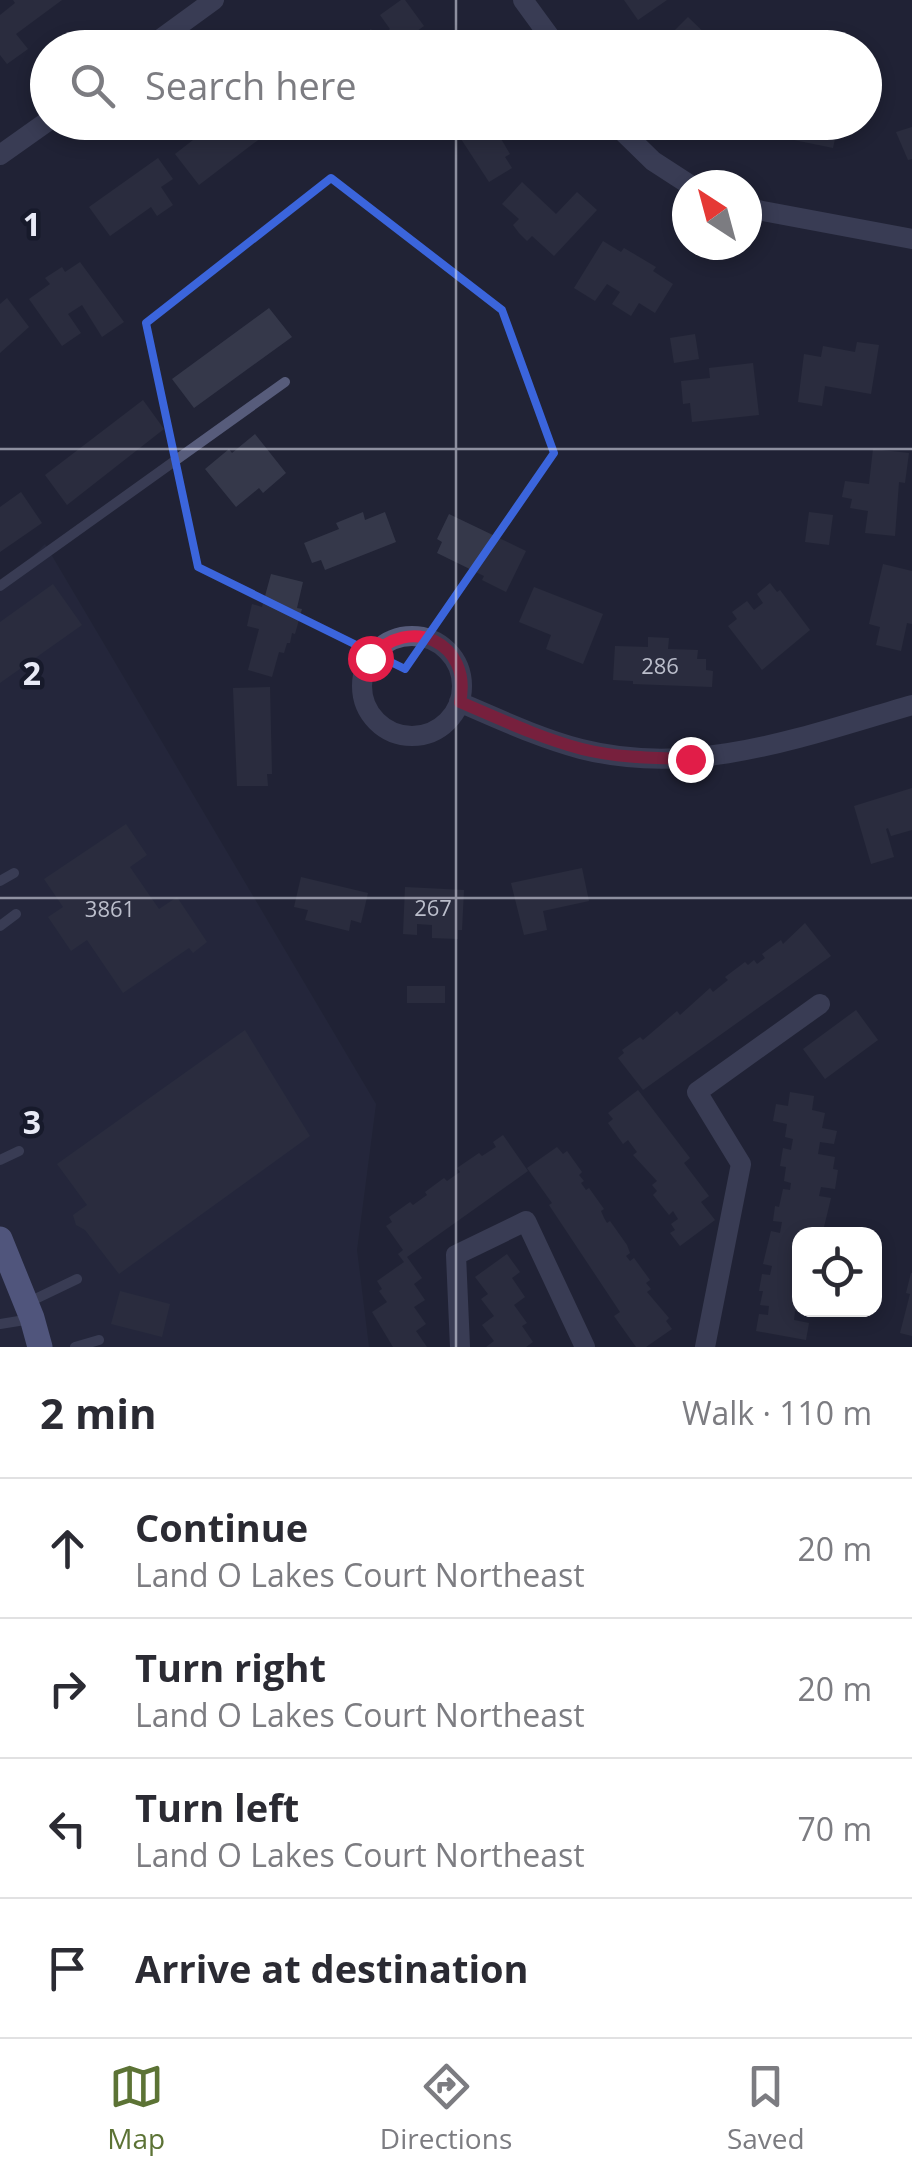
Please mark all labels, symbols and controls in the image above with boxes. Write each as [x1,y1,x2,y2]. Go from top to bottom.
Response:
search box [30,30,882,140]
icon: search [65,58,120,113]
text: Search here [145,59,357,111]
north arrow [672,170,762,260]
text: 1 [23,202,41,245]
route start [348,636,394,682]
house number: 286 [641,650,679,680]
text: 2 [23,651,41,694]
route end [668,737,714,783]
house number: 267 [414,892,452,922]
house number: 3861 [85,893,135,923]
text: 3 [23,1100,41,1143]
map controls [792,1227,882,1317]
button: locate [792,1227,882,1317]
text: 2 min [40,1384,157,1441]
text: Walk · 110 m [682,1391,872,1434]
text: Continue [135,1501,308,1553]
icon: ahead [40,1521,95,1576]
text: 20 m [797,1527,872,1570]
text: Land O Lakes Court Northeast [135,1553,585,1596]
text: Turn right [135,1641,326,1693]
icon: right [40,1661,95,1716]
text: 20 m [797,1667,872,1710]
text: Land O Lakes Court Northeast [135,1693,585,1736]
text: Turn left [135,1781,299,1833]
icon: left [40,1801,95,1856]
text: 70 m [797,1807,872,1850]
text: Land O Lakes Court Northeast [135,1833,585,1876]
icon: arrive [40,1941,95,1996]
text: Arrive at destination [135,1942,529,1994]
tab: Map [107,2059,165,2157]
tab: Directions [380,2059,512,2157]
tab: Saved [727,2059,805,2157]

